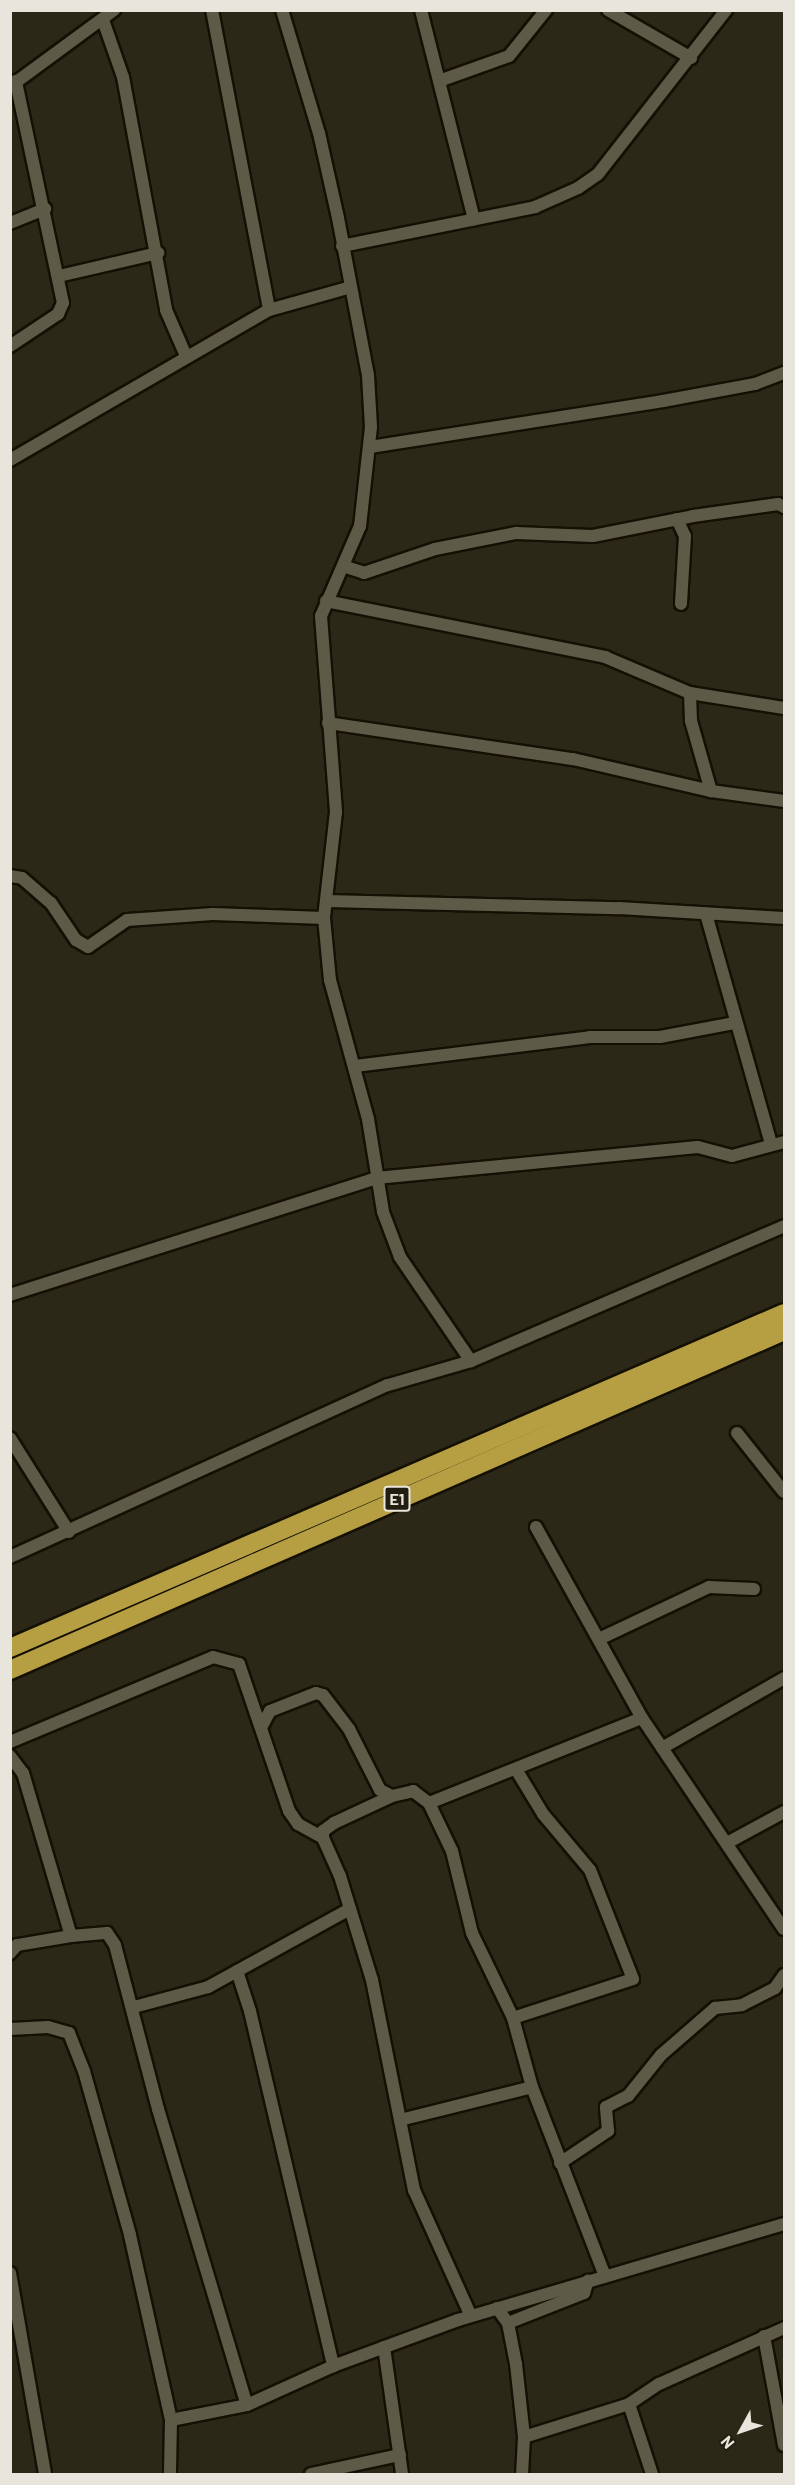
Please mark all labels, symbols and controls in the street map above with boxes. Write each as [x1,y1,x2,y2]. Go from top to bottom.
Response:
road number: E1 [382,1486,412,1512]
north arrow [711,2401,771,2461]
text: N [716,2433,738,2453]

